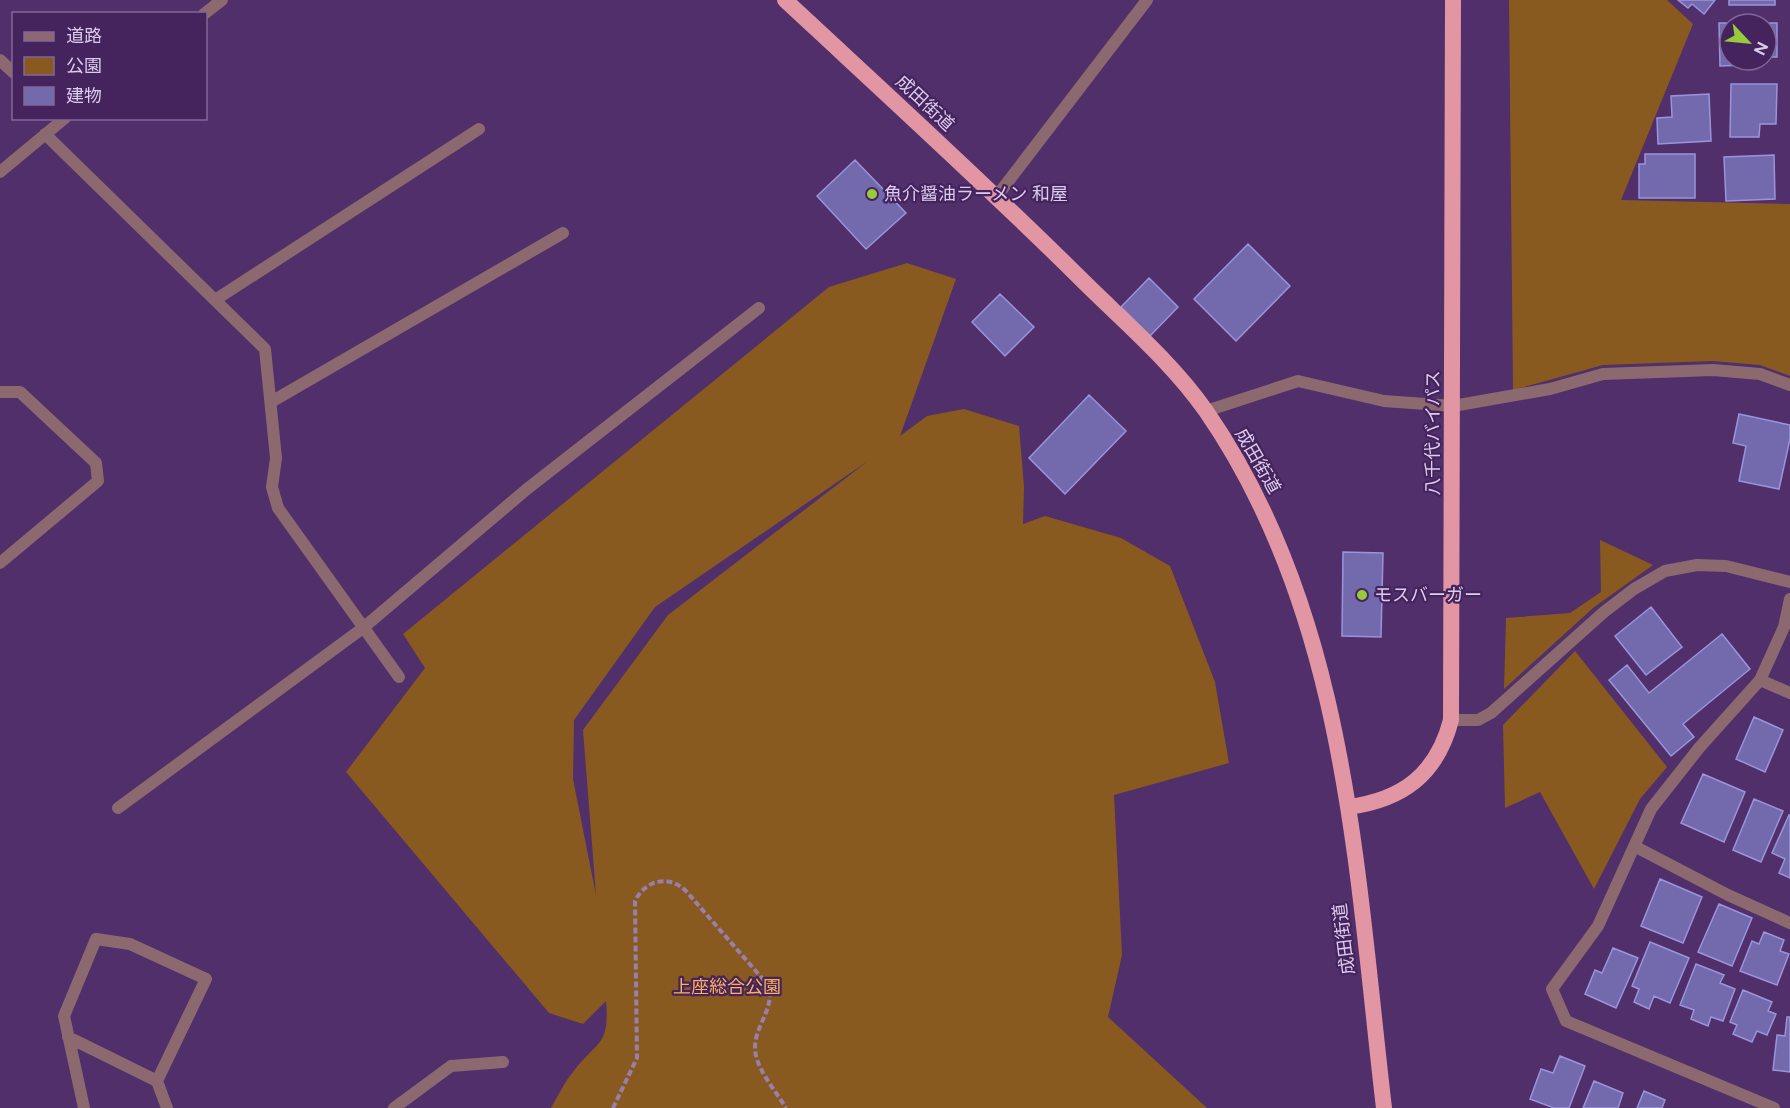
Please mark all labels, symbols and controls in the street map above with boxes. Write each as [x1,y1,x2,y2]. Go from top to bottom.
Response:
legend [12,12,207,120]
north arrow [1718,12,1778,72]
text: 道路 [66,25,102,47]
text: N [1750,39,1772,58]
text: 公園 [66,55,102,77]
street label: 成田街道 [891,70,959,136]
text: 建物 [66,85,102,107]
place label: 魚介醤油ラーメン 和屋 [884,183,1068,205]
marker: 魚介醤油ラーメン 和屋 [865,187,879,201]
street label: 八千代バイパス [1422,370,1444,496]
street label: 成田街道 [1230,424,1286,498]
place label: モスバーガー [1374,584,1482,606]
marker: モスバーガー [1355,588,1369,602]
street label: 成田街道 [1329,902,1359,976]
park label: 上座総合公園 [673,976,781,998]

